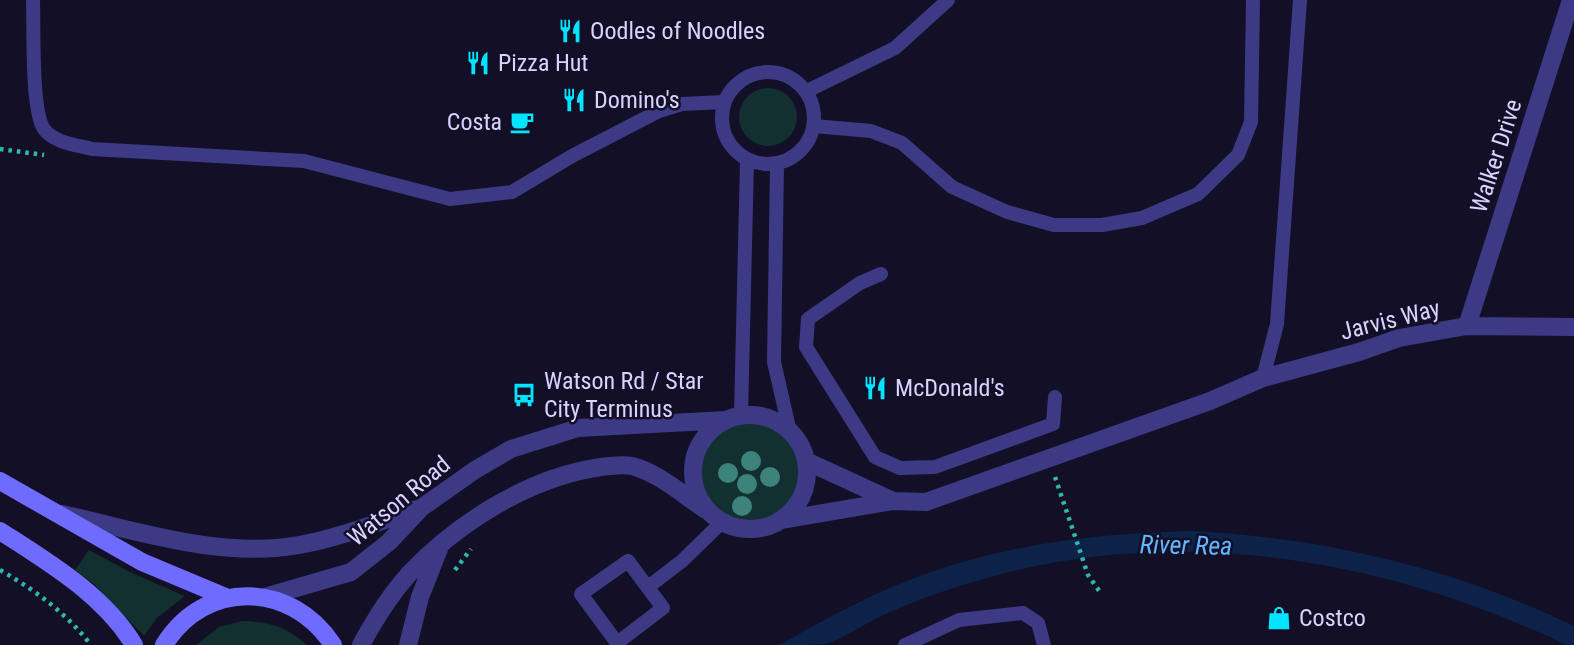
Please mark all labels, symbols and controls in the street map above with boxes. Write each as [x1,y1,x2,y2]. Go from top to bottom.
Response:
restaurant icon: Oodles of Noodles [556,17,584,45]
place label: Oodles of Noodles [590,17,765,45]
restaurant icon: Pizza Hut [464,49,492,77]
place label: Pizza Hut [498,49,588,77]
restaurant icon: Domino's [560,86,588,114]
place label: Domino's [594,86,680,114]
street label: Walker Drive [1465,96,1527,216]
place label: Costa [447,108,502,136]
cafe icon: Costa [508,108,536,136]
street label: Jarvis Way [1337,294,1443,346]
place label: Watson Rd / Star City Terminus [544,367,704,423]
restaurant icon: McDonald's [861,374,889,402]
place label: McDonald's [895,374,1005,402]
bus stop icon: Watson Rd / Star City Terminus [510,381,538,409]
street label: Watson Road [342,450,456,552]
water label: River Rea [1139,529,1233,561]
shop icon: Costco [1265,604,1293,632]
place label: Costco [1299,604,1366,632]

